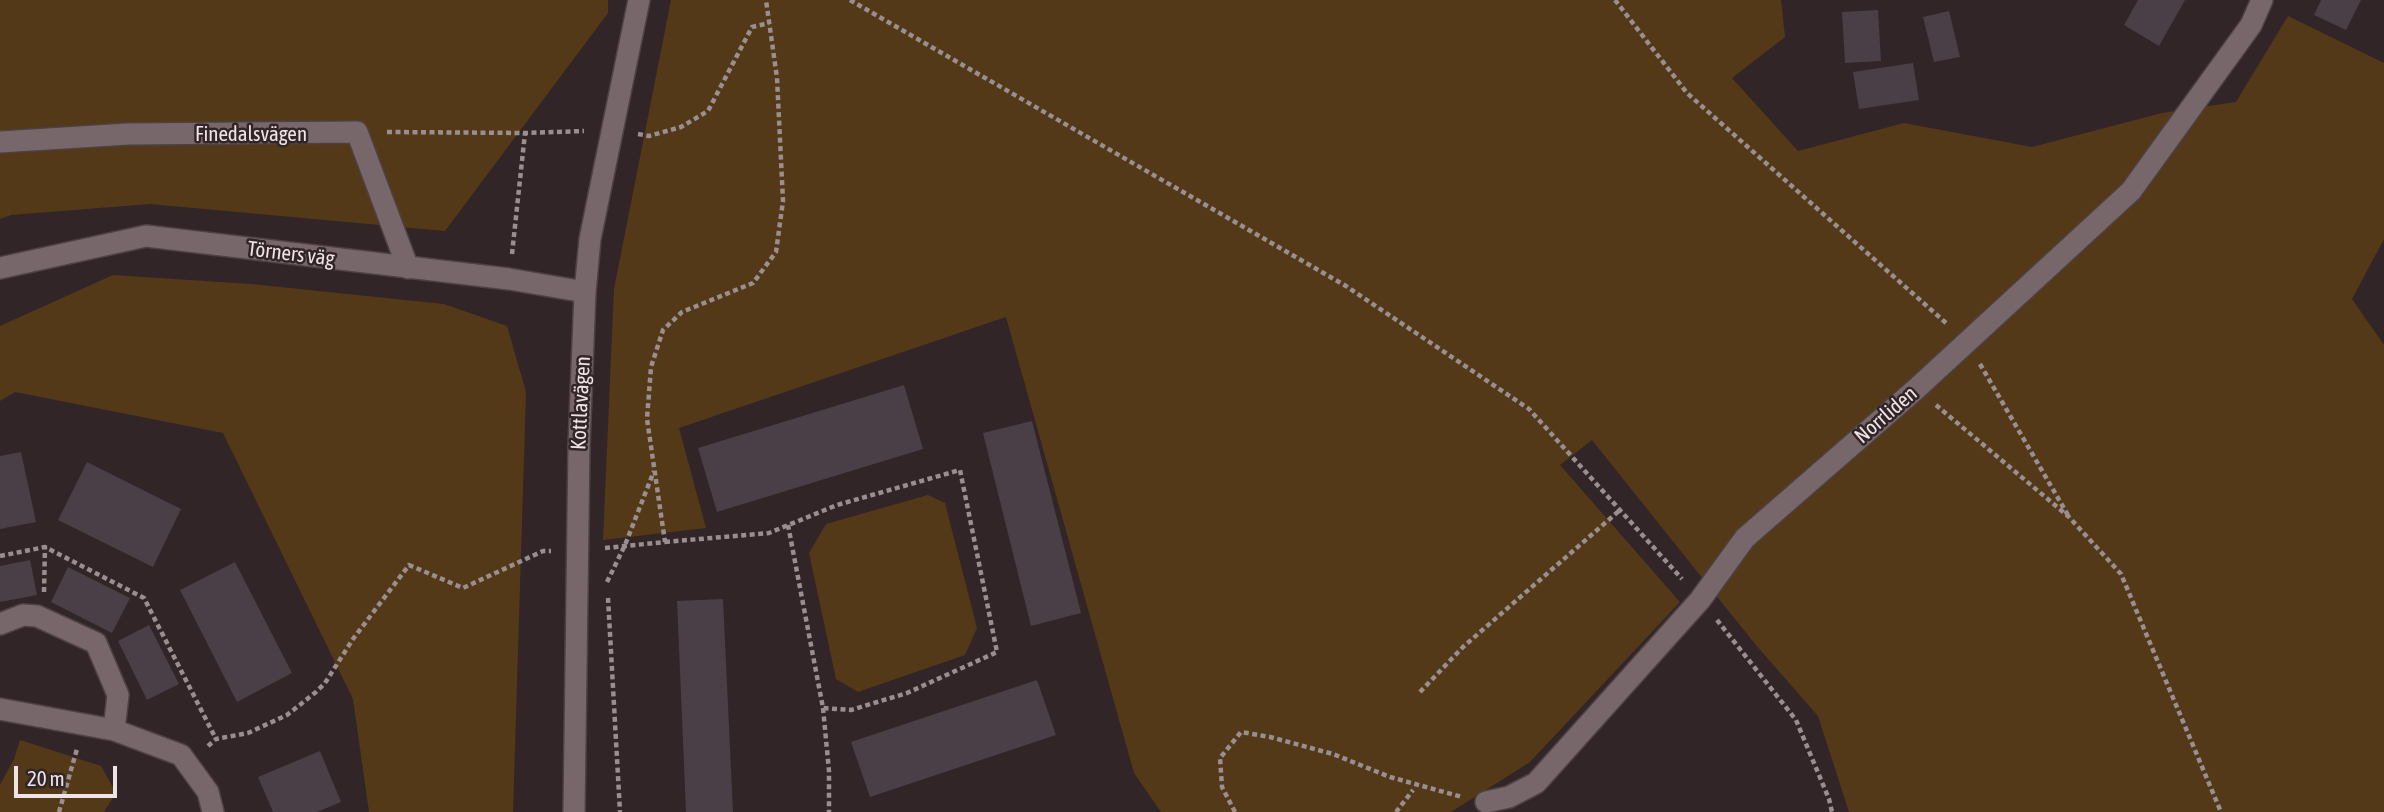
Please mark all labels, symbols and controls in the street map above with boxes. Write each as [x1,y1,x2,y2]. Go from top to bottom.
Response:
street label: Finedalsvägen [195,121,307,147]
street label: Törners väg [246,236,336,272]
street label: Kottlavägen [566,356,596,450]
street label: Norrliden [1850,381,1922,449]
scale bar [18,752,121,796]
text: 20 m [27,766,65,790]

